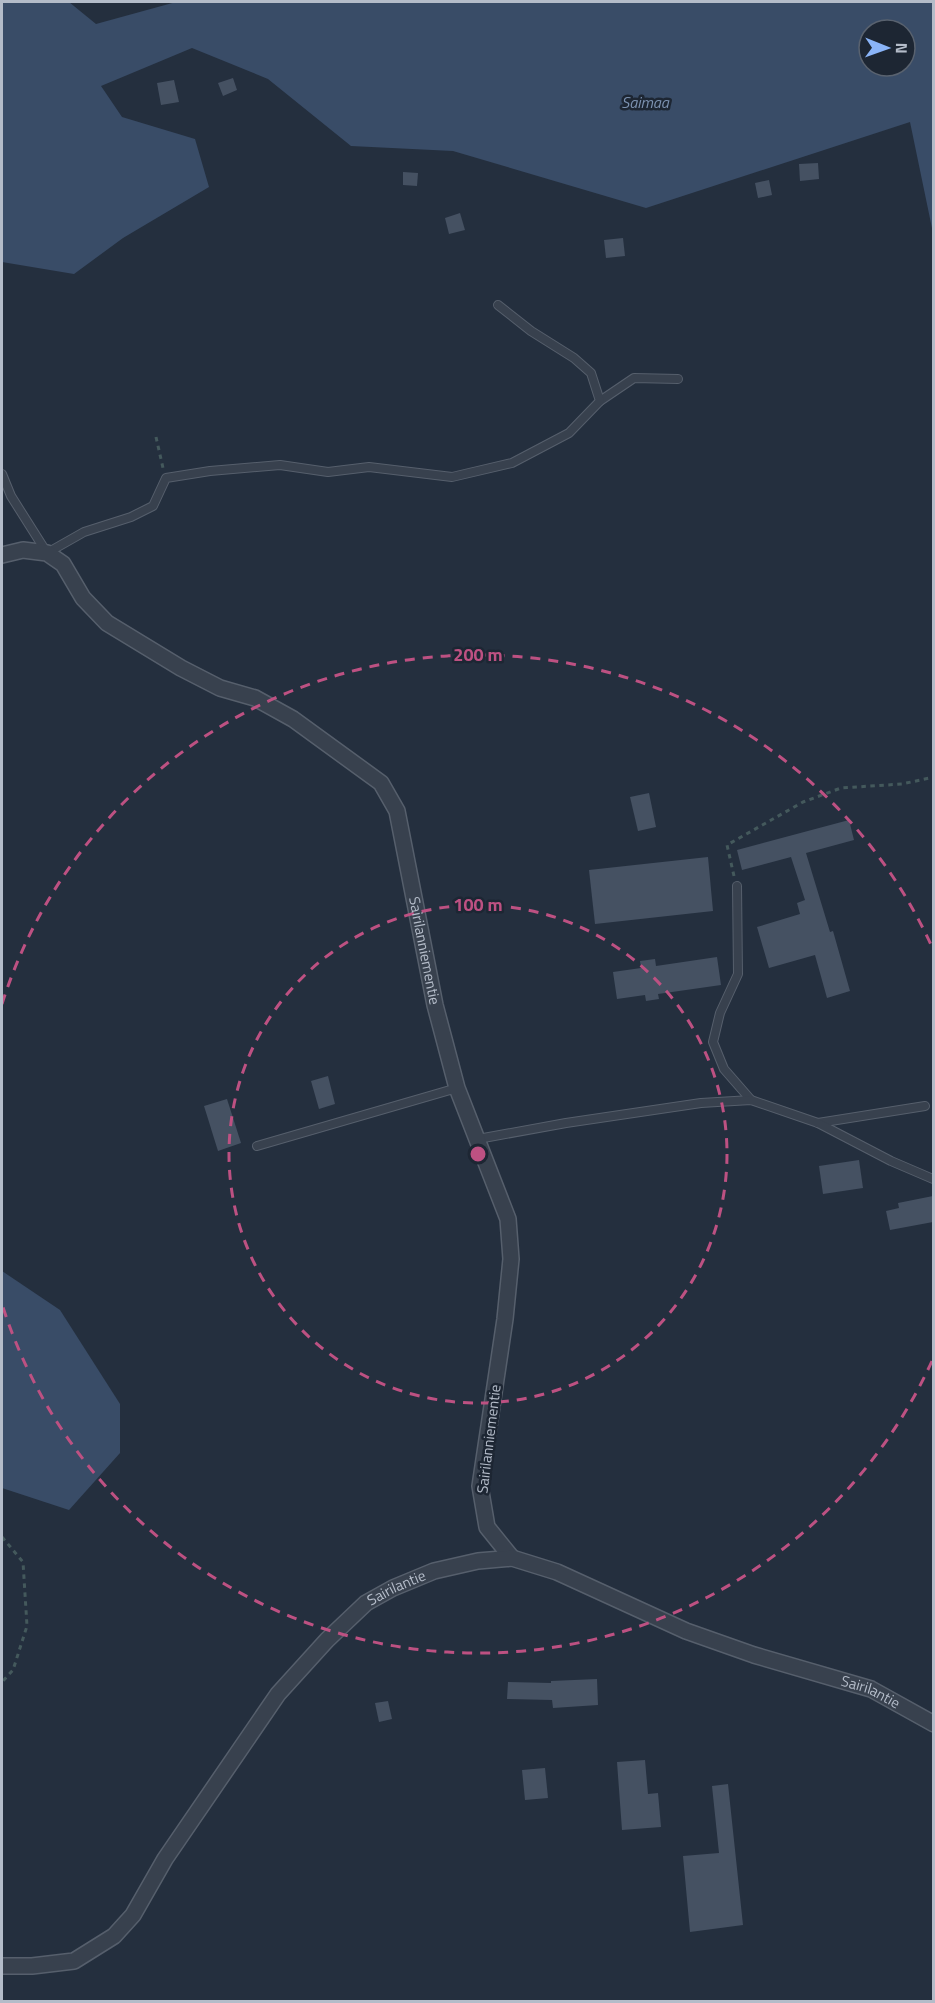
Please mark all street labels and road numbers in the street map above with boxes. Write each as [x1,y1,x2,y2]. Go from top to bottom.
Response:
street label: Sairilanniementie [403,895,447,1007]
street label: Sairilanniementie [470,1383,507,1495]
street label: Sairilantie [363,1564,429,1611]
street label: Sairilantie [838,1669,905,1714]

